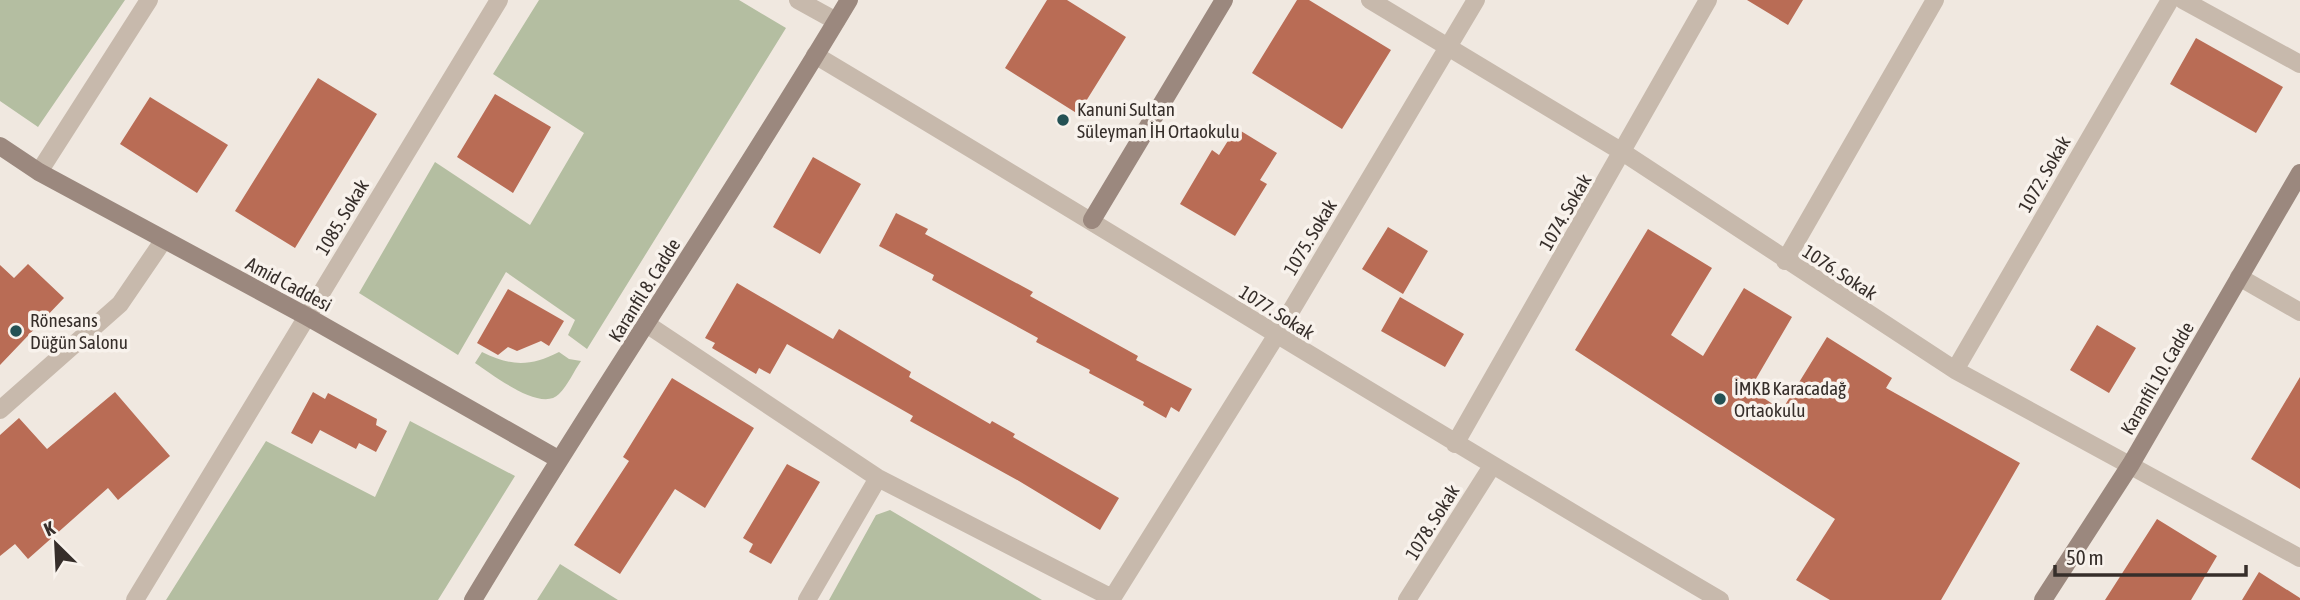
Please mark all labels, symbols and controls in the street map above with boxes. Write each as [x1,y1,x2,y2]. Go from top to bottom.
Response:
place label: Kanuni Sultan Süleyman İH Ortaokulu [1077,98,1240,142]
marker: Kanuni Sultan Süleyman İH Ortaokulu [1055,112,1071,128]
street label: 1072. Sokak [2013,131,2075,216]
street label: 1074. Sokak [1534,169,1596,254]
street label: 1085. Sokak [311,175,373,259]
street label: 1075. Sokak [1279,195,1341,279]
street label: Karanfil 8. Cadde [604,234,684,346]
street label: 1076. Sokak [1799,240,1882,304]
street label: Amid Caddesi [242,252,336,316]
street label: 1077. Sokak [1235,280,1319,344]
place label: Rönesans Düğün Salonu [30,309,128,353]
street label: Karanfil 10. Cadde [2116,318,2198,438]
marker: Rönesans Düğün Salonu [8,323,24,339]
place label: İMKB Karacadağ Ortaokulu [1734,377,1847,421]
marker: İMKB Karacadağ Ortaokulu [1712,391,1728,407]
street label: 1078. Sokak [1400,480,1464,564]
north arrow [21,509,91,579]
text: K [40,516,58,540]
scale bar [2055,534,2246,578]
text: 50 m [2066,545,2104,569]

